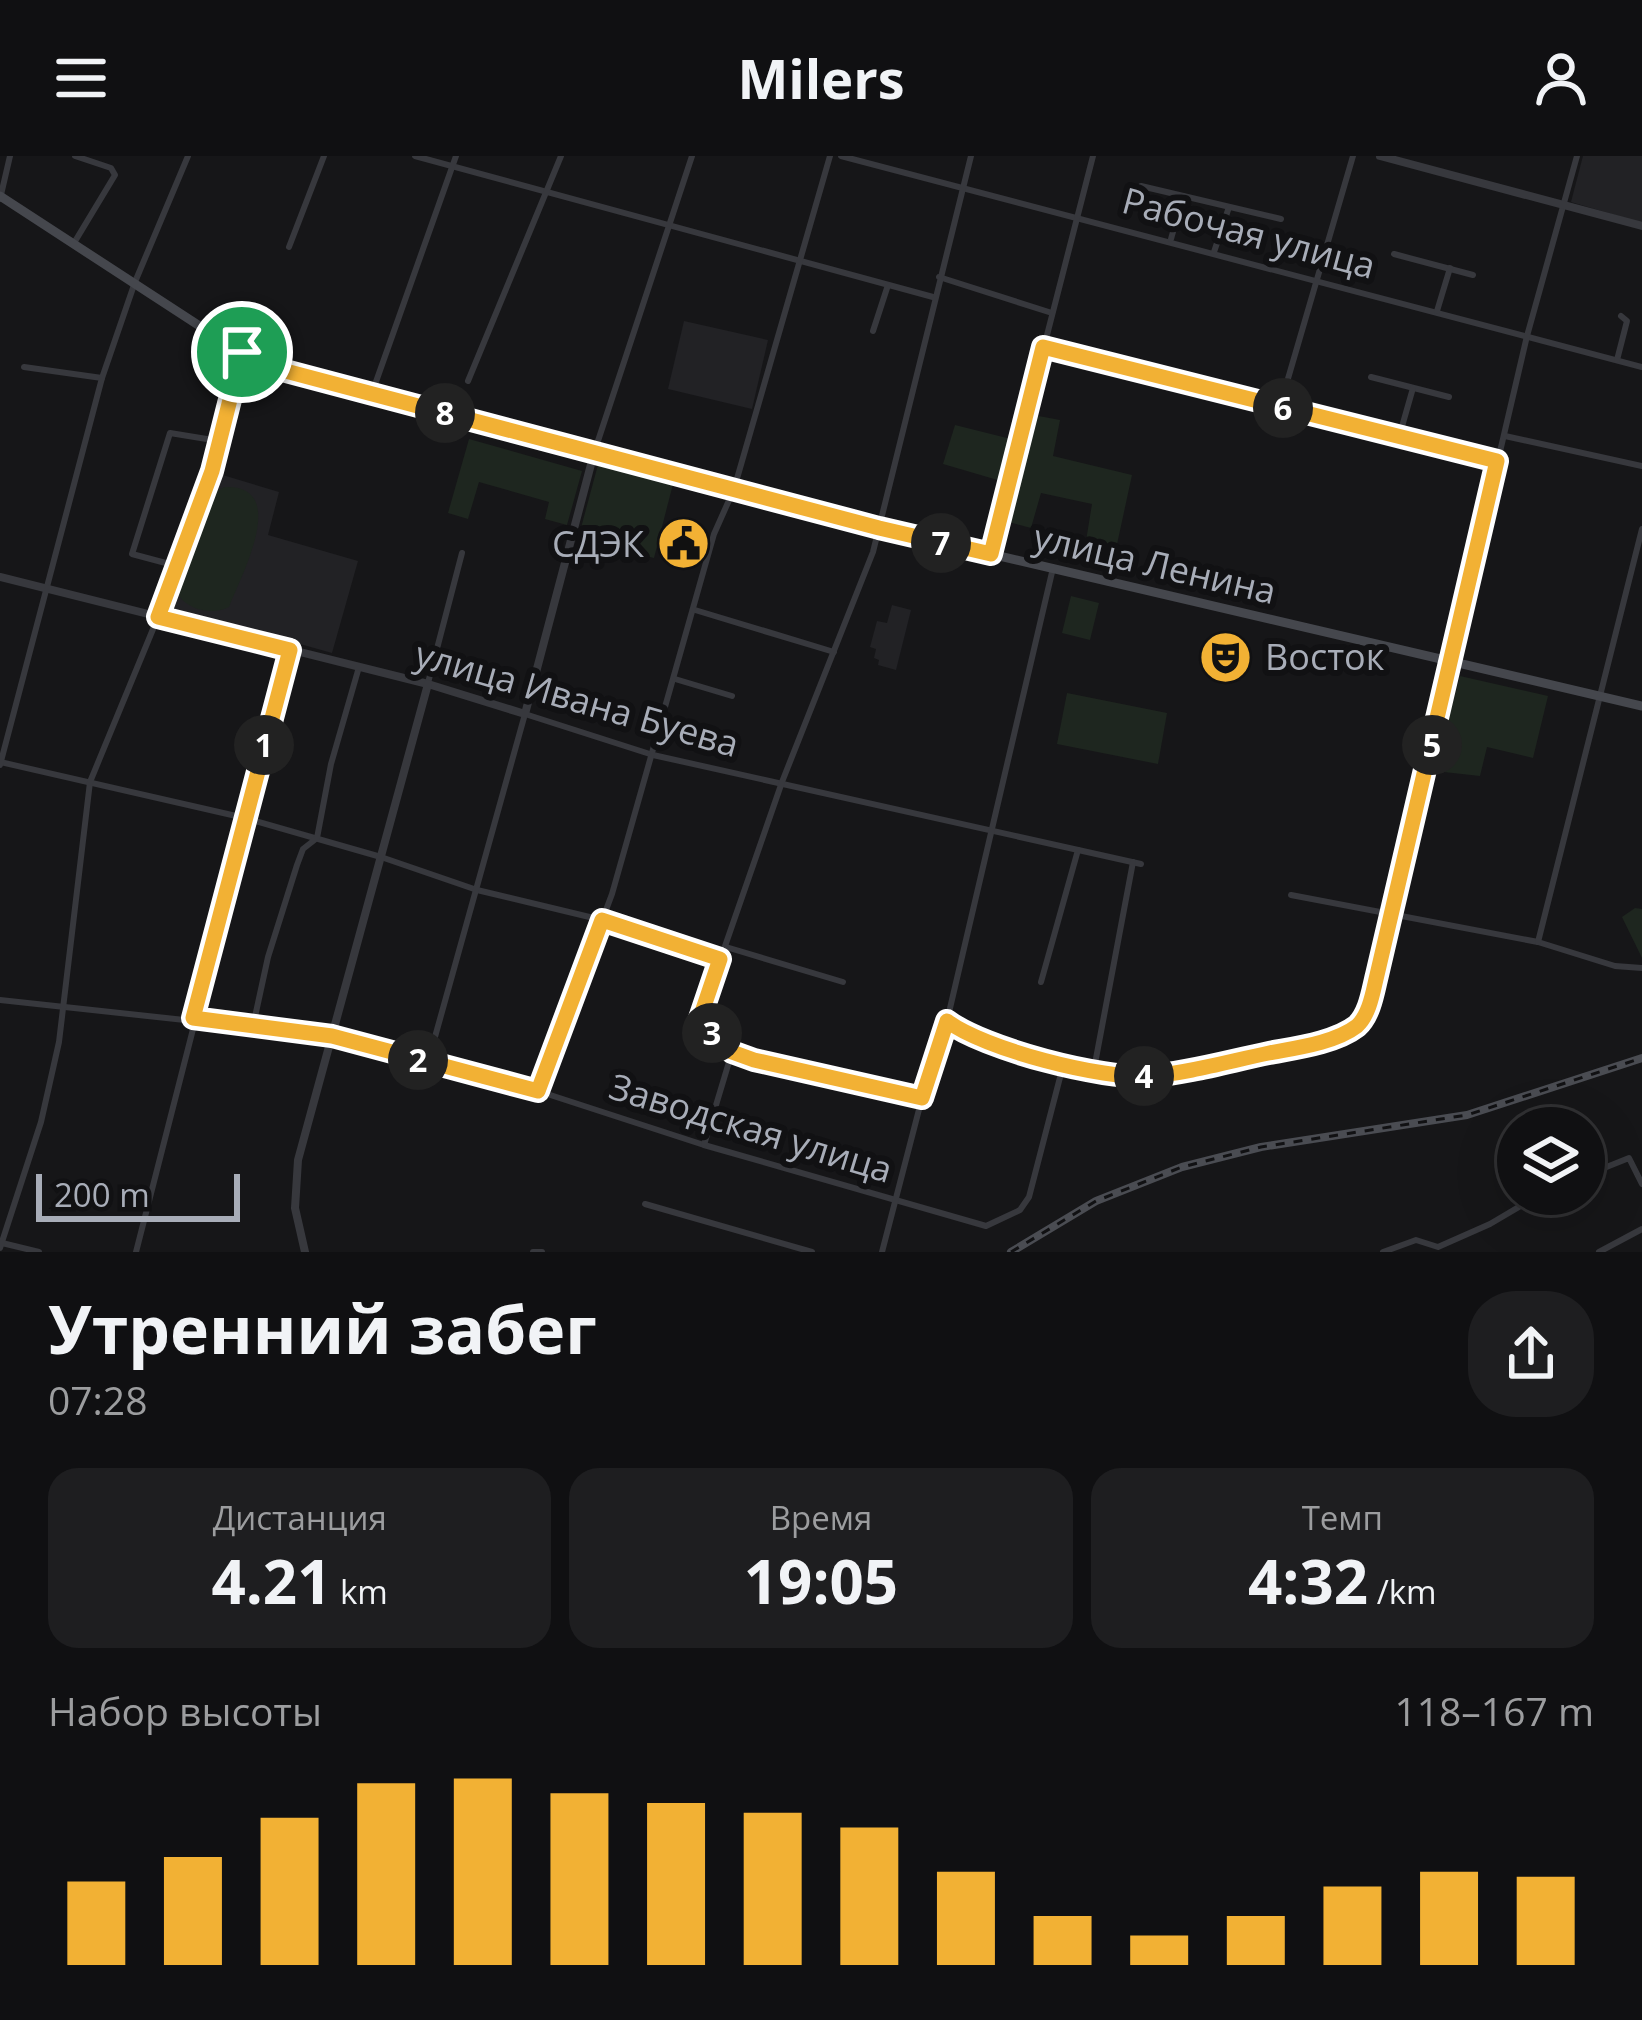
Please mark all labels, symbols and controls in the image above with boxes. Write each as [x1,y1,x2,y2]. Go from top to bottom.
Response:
text: Milers [737,41,905,115]
icon: menu [48,45,114,111]
icon: person [1528,45,1594,111]
street label: Рабочая улица [1117,175,1381,290]
pin [191,301,293,403]
icon: arrive [209,319,275,385]
pin: 6 [1253,378,1313,438]
pin: 8 [415,383,475,443]
text: 6 [1274,385,1292,430]
text: 8 [436,390,454,435]
street label: улица Ленина [1029,512,1281,615]
pin: 7 [911,513,971,573]
public building icon: СДЭК [655,516,711,572]
place label: СДЭК [552,519,644,568]
text: 7 [932,520,950,565]
street label: улица Ивана Буева [410,629,745,768]
theatre icon: Восток [1198,629,1254,685]
place label: Восток [1265,632,1385,681]
pin: 1 [234,715,294,775]
pin: 5 [1402,715,1462,775]
text: 1 [255,722,273,767]
text: 5 [1423,722,1441,767]
pin: 3 [682,1003,742,1063]
text: 3 [703,1010,721,1055]
pin: 2 [388,1030,448,1090]
text: 2 [409,1037,427,1082]
pin: 4 [1114,1046,1174,1106]
text: 4 [1135,1053,1153,1098]
street label: Заводская улица [604,1061,899,1194]
map controls [1497,1107,1605,1215]
button: layers [1497,1107,1605,1215]
scale bar [36,1168,240,1221]
text: 200 m [54,1172,150,1217]
text: Утренний забег [48,1283,597,1373]
button: share [1468,1291,1594,1417]
text: 07:28 [48,1373,147,1426]
text: Дистанция [213,1495,387,1540]
text: Время [770,1495,872,1540]
text: Темп [1302,1495,1383,1540]
text: 4.21 [211,1540,331,1622]
text: 19:05 [744,1540,898,1622]
text: 4:32 [1248,1540,1368,1622]
text: km [331,1569,388,1614]
text: /km [1368,1569,1437,1614]
text: Набор высоты [48,1684,322,1737]
text: 118–167 m [1394,1684,1594,1737]

